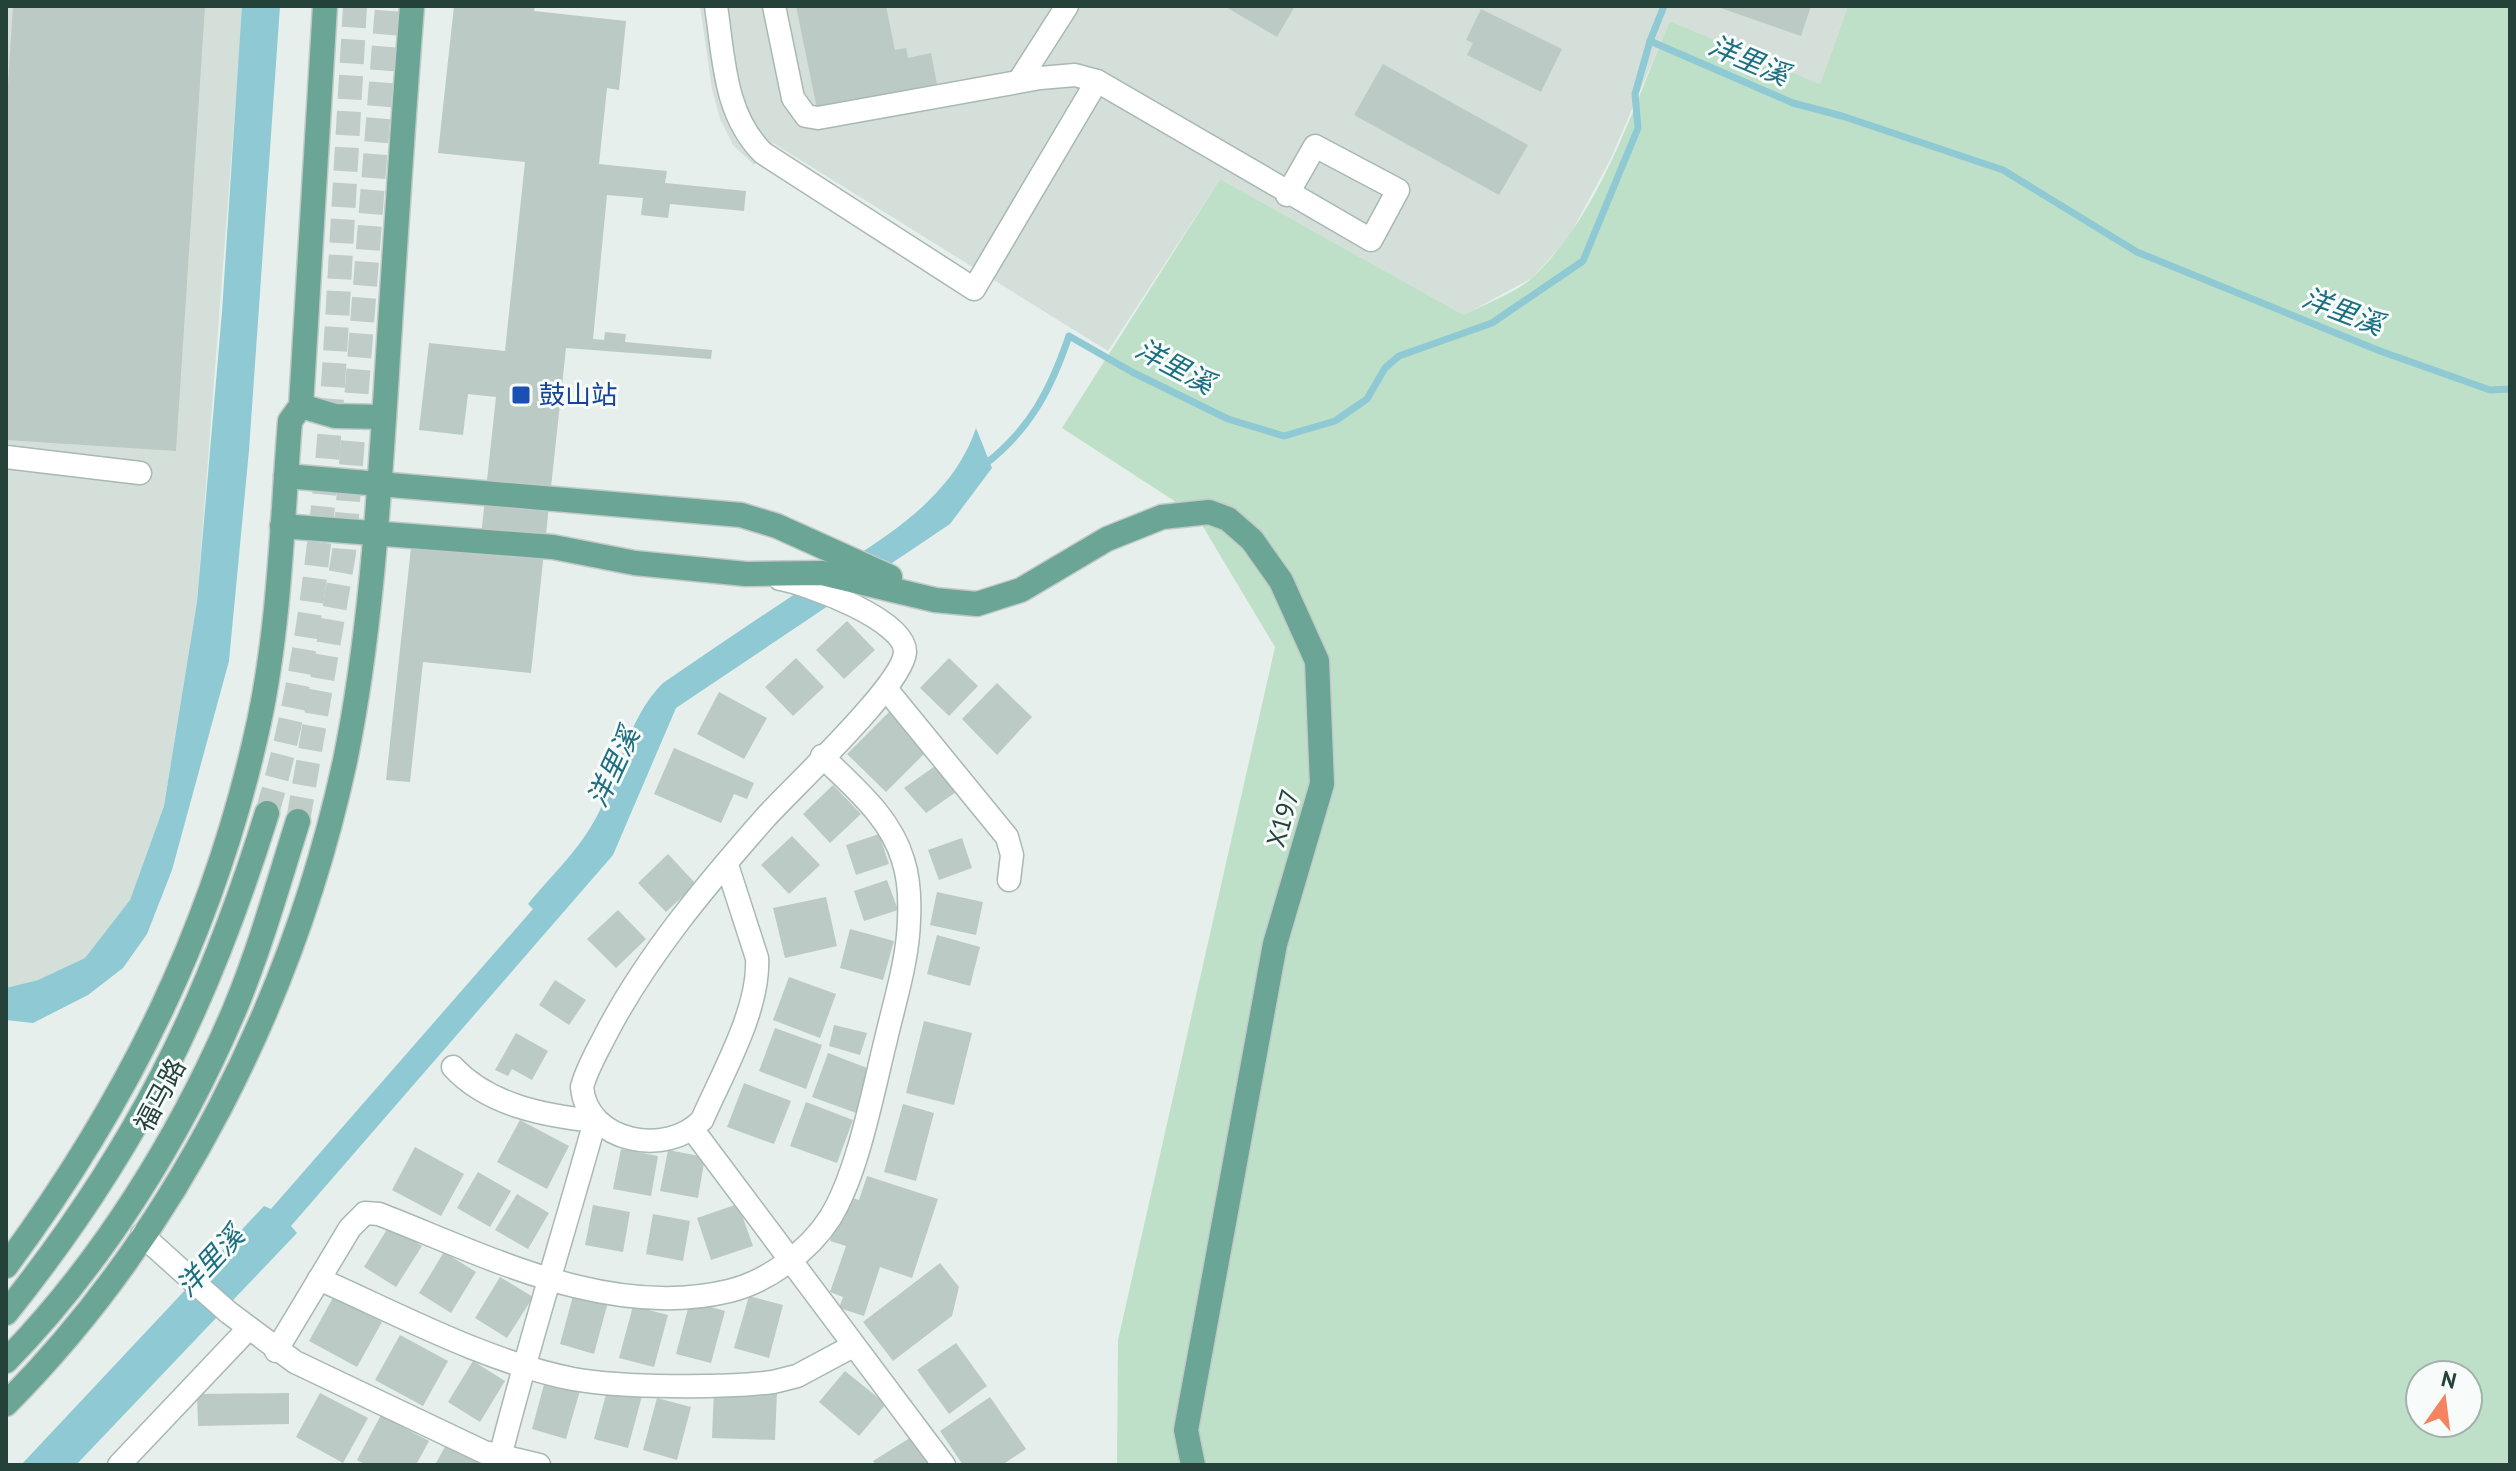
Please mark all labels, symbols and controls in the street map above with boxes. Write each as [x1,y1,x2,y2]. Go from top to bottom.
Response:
water label: 洋里溪 [1703,26,1798,94]
water label: 洋里溪 [2297,278,2392,344]
water label: 洋里溪 [1129,330,1224,403]
place label: 鼓山站 [539,378,617,411]
marker: 鼓山站 [510,384,532,406]
water label: 洋里溪 [578,718,648,813]
street label: X197 [1259,785,1306,851]
street label: 福马路 [127,1053,192,1137]
water label: 洋里溪 [167,1215,254,1304]
north arrow [2404,1359,2484,1439]
text: N [2438,1364,2459,1395]

